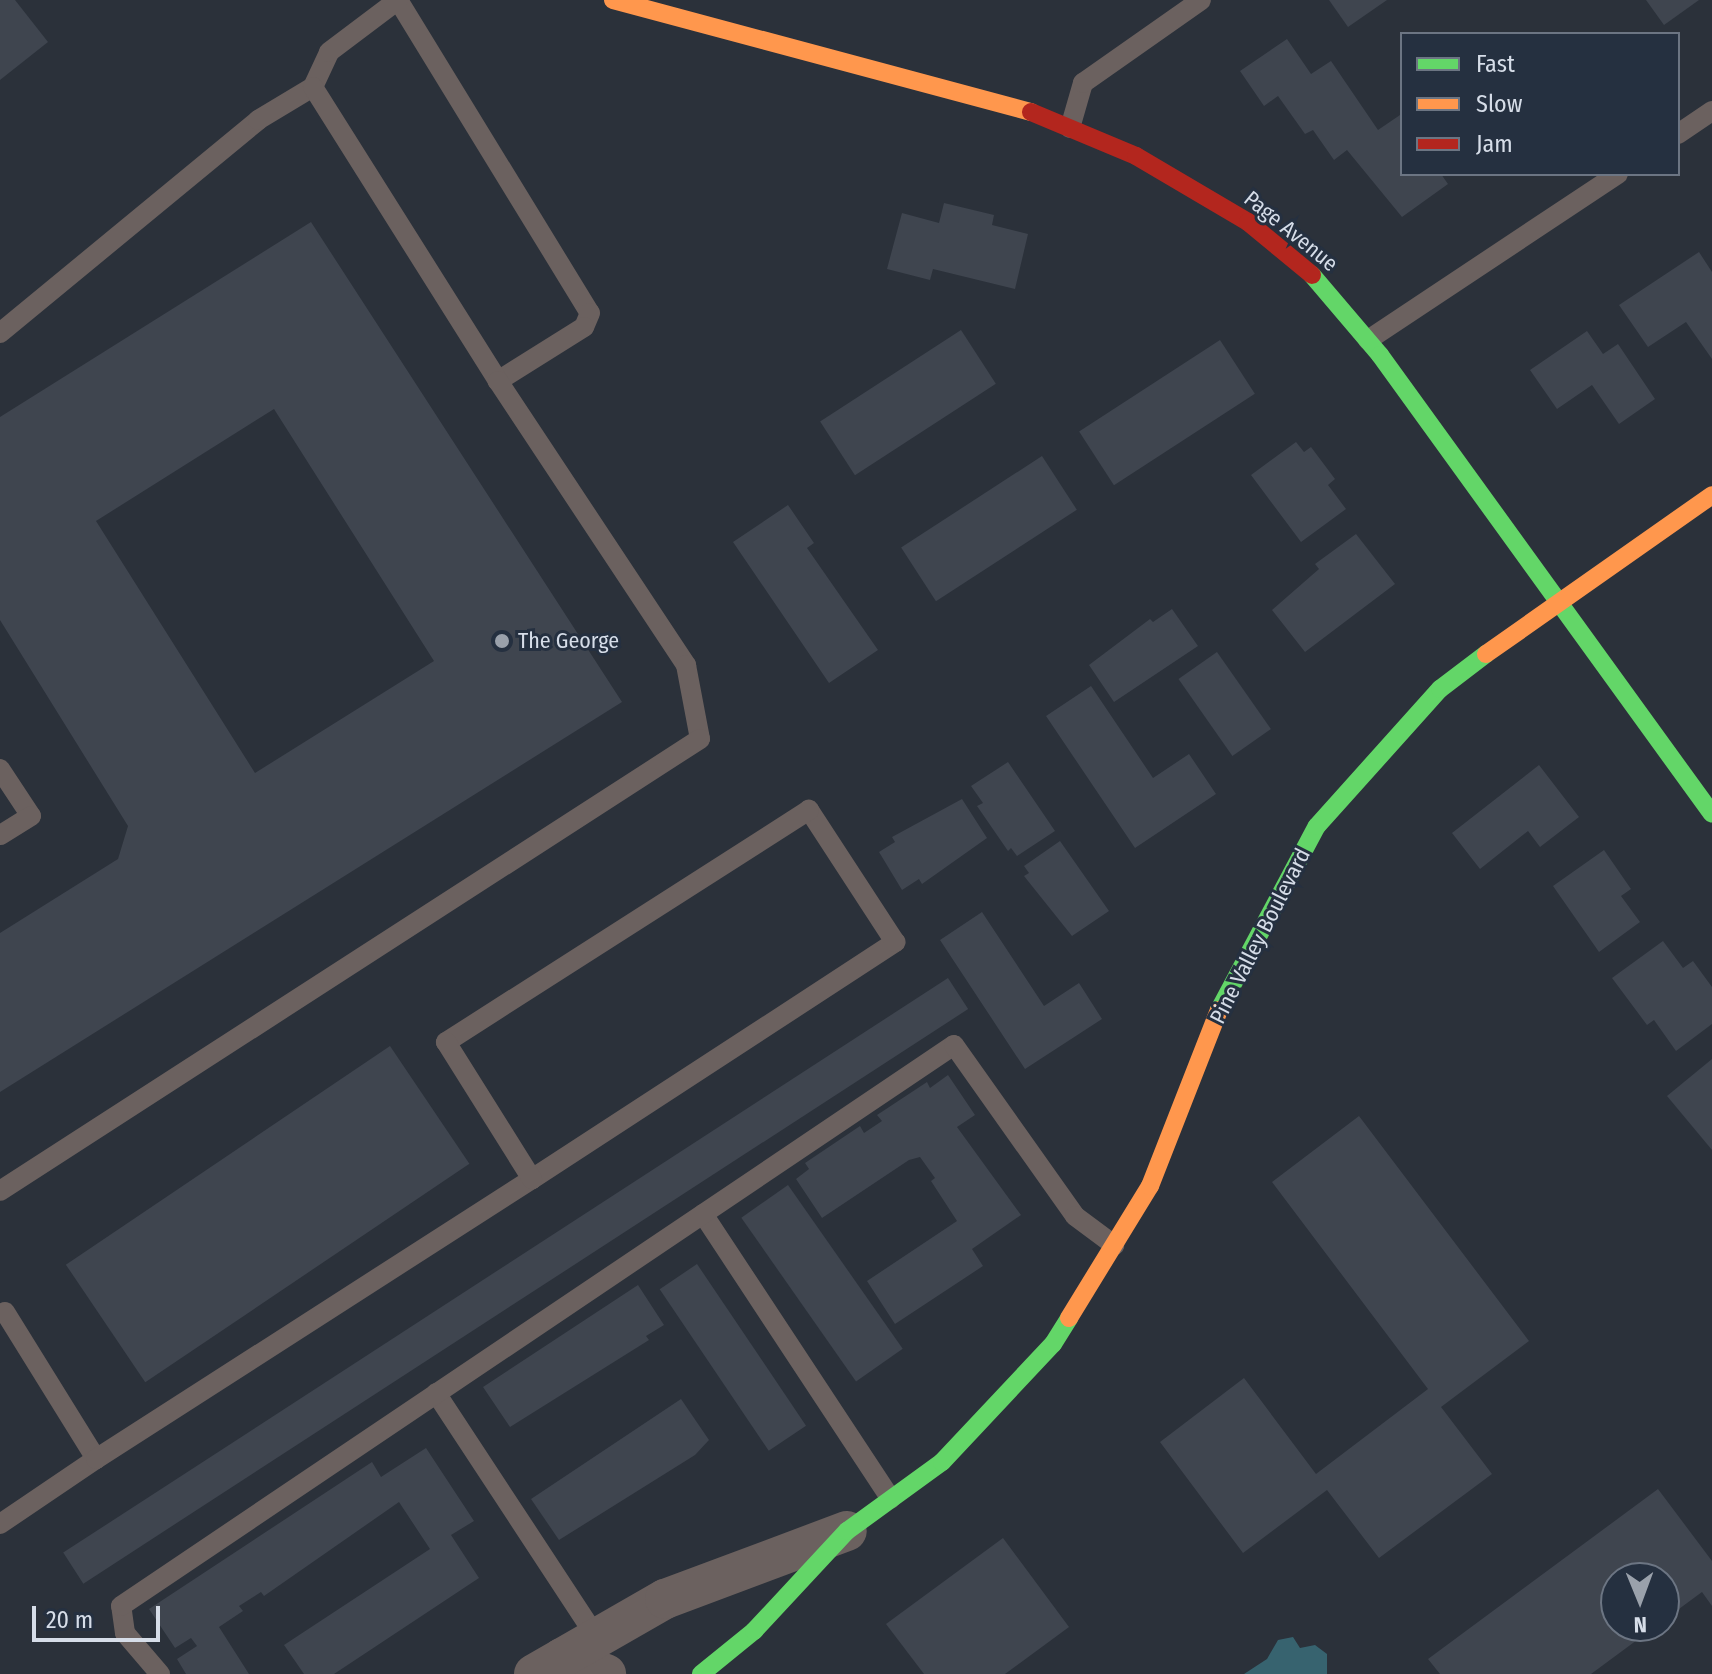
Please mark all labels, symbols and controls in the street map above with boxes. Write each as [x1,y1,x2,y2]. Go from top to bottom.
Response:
legend [1400,32,1680,176]
text: Fast [1476,50,1515,78]
text: Slow [1476,90,1522,118]
text: Jam [1476,130,1513,158]
street label: Page Avenue [1239,185,1343,277]
place label: The George [518,628,619,654]
marker: The George [493,632,511,650]
street label: Pine Valley Boulevard [1204,844,1316,1028]
north arrow [1600,1562,1680,1642]
scale bar [36,1590,164,1640]
text: 20 m [46,1606,93,1634]
text: N [1634,1611,1647,1638]

